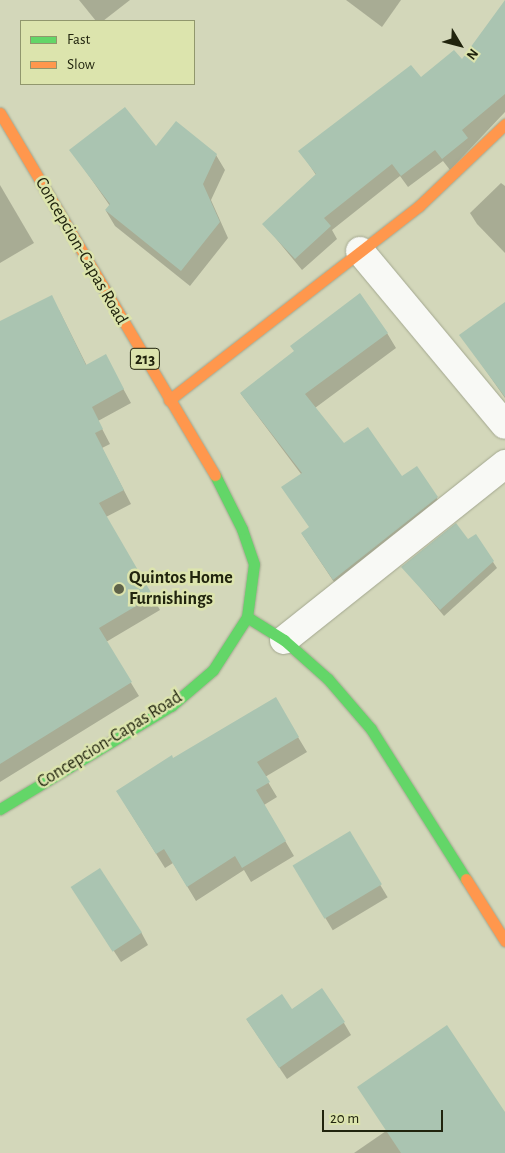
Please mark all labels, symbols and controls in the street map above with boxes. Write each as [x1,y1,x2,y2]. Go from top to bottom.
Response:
legend [20,20,195,85]
north arrow [435,20,485,70]
text: Fast [67,32,90,47]
text: N [463,46,481,62]
text: Slow [67,57,95,72]
street label: Concepcion-Capas Road [30,173,132,329]
road number: 213 [129,346,161,372]
place label: Quintos Home Furnishings [129,568,233,610]
marker: Quintos Home Furnishings [113,583,125,595]
street label: Concepcion-Capas Road [34,687,186,793]
scale bar [325,1100,446,1132]
text: 20 m [330,1111,359,1126]

